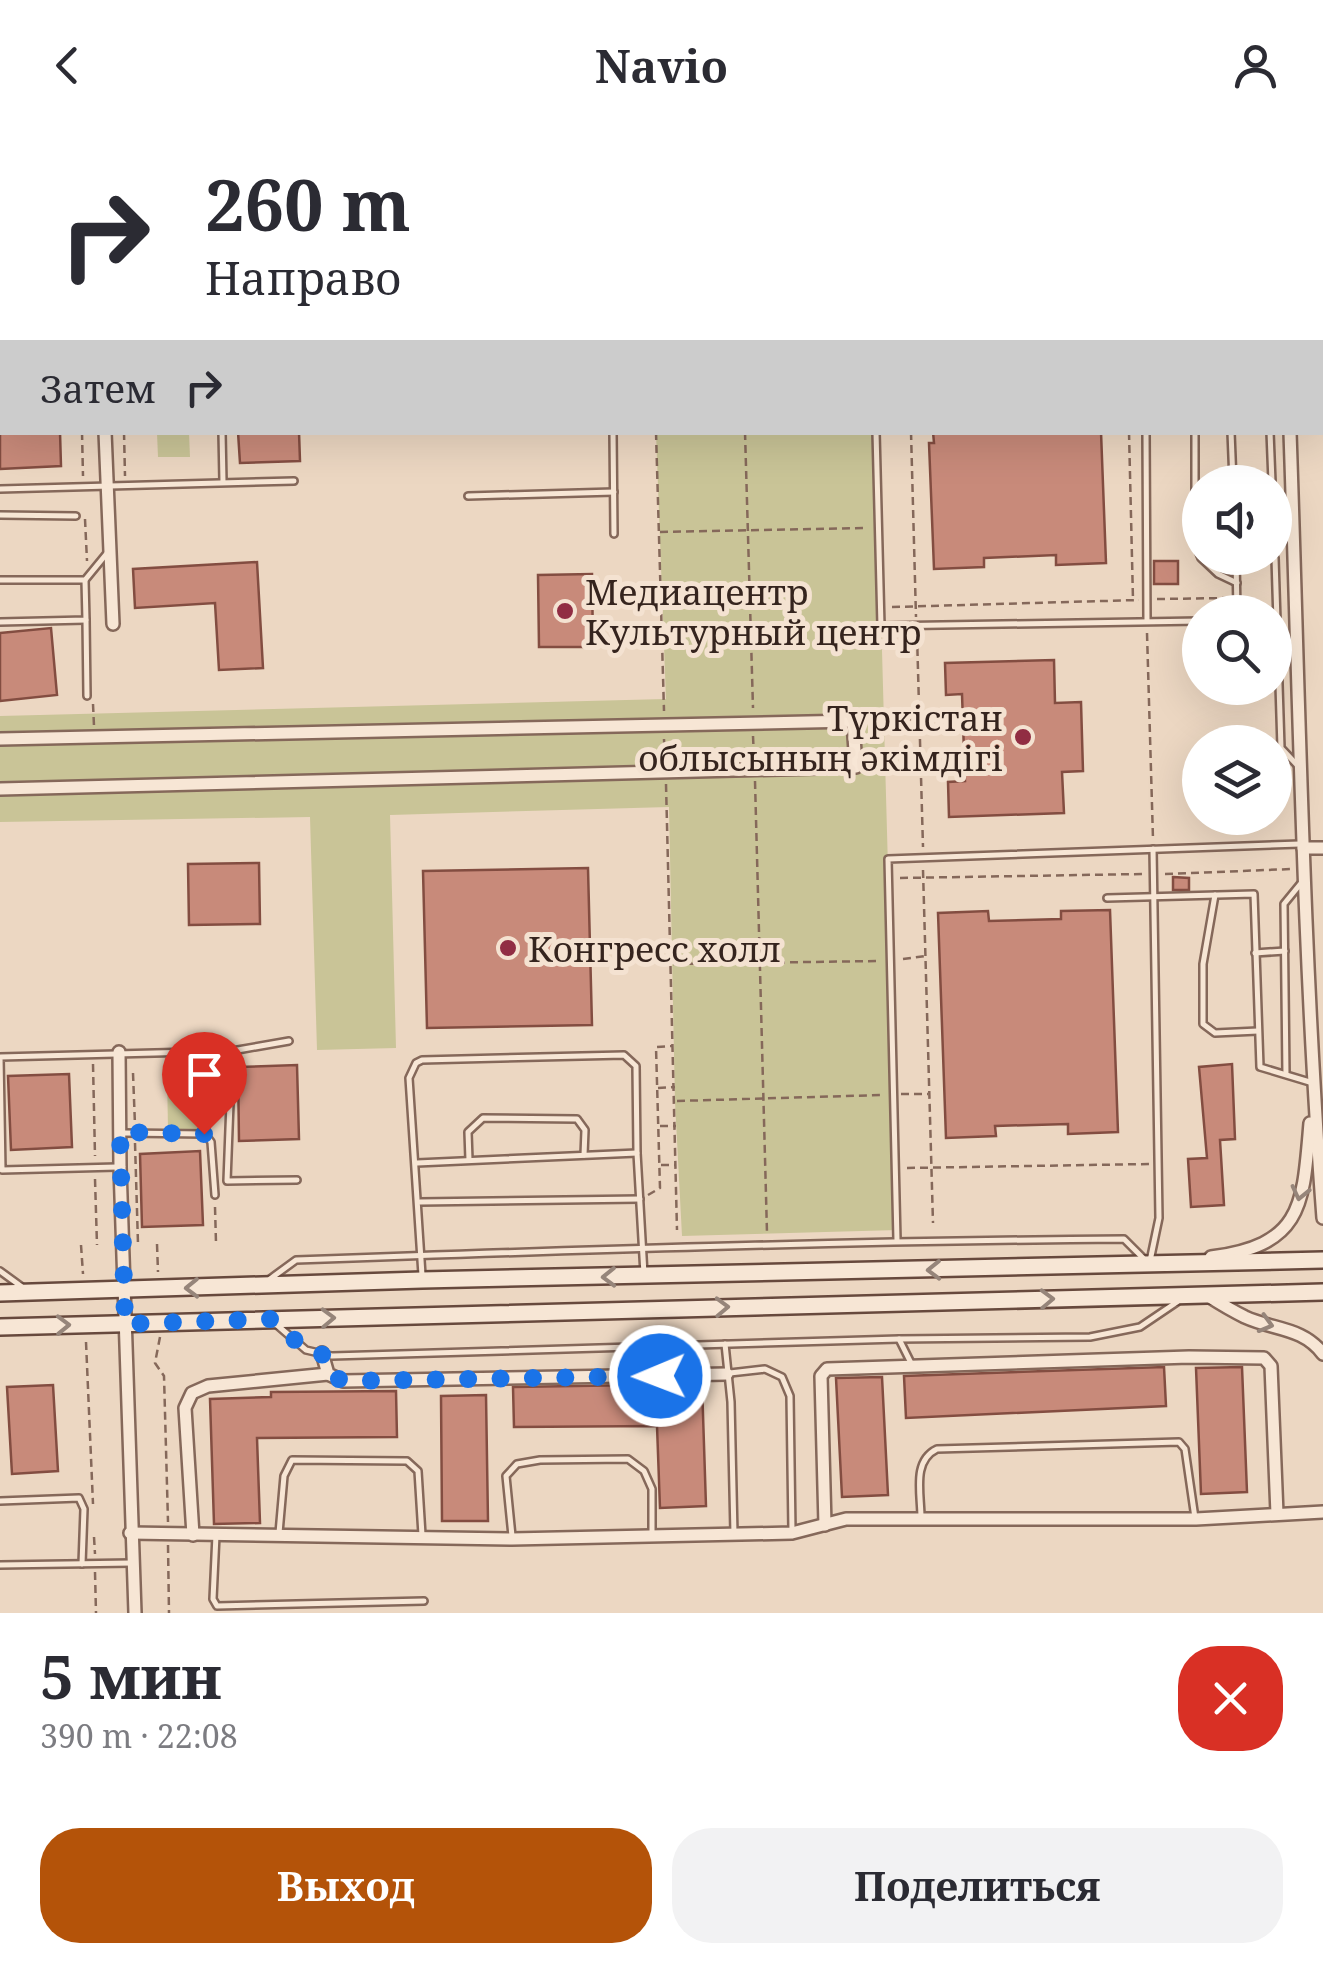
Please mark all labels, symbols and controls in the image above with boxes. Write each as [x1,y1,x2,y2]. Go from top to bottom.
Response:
text: Navio [595,35,728,96]
icon: back [40,38,95,93]
icon: person [1228,38,1283,93]
text: 260 m [205,156,411,252]
icon: right [40,170,170,300]
text: Направо [205,247,401,308]
icon: right [176,360,231,415]
text: Затем [40,362,156,414]
map controls [1182,465,1292,835]
button: sound [1182,465,1292,575]
place label: Медиацентр Культурный центр [585,568,922,655]
button: search [1182,595,1292,705]
marker: Медиацентр Культурный центр [554,600,576,622]
place label: Түркістан облысының әкімдігі [638,694,1003,781]
button: layers [1182,725,1292,835]
marker: Түркістан облысының әкімдігі [1012,726,1034,748]
place label: Конгресс холл [528,925,781,972]
marker: Конгресс холл [497,937,519,959]
pin [162,1032,247,1135]
icon: arrive [177,1047,232,1102]
one-way arrow [1291,1184,1312,1201]
one-way arrow [926,1259,942,1280]
one-way arrow [601,1267,617,1288]
one-way arrow [184,1278,200,1299]
one-way arrow [1040,1288,1056,1309]
one-way arrow [715,1297,731,1318]
one-way arrow [320,1307,336,1328]
one-way arrow [1257,1312,1274,1333]
one-way arrow [55,1315,71,1336]
position arrow [608,1324,712,1428]
text: 5 мин [40,1635,222,1717]
button: close [1178,1646,1283,1751]
text: 390 m · 22:08 [40,1714,238,1757]
button: Выход [40,1828,652,1943]
button: Поделиться [672,1828,1283,1943]

